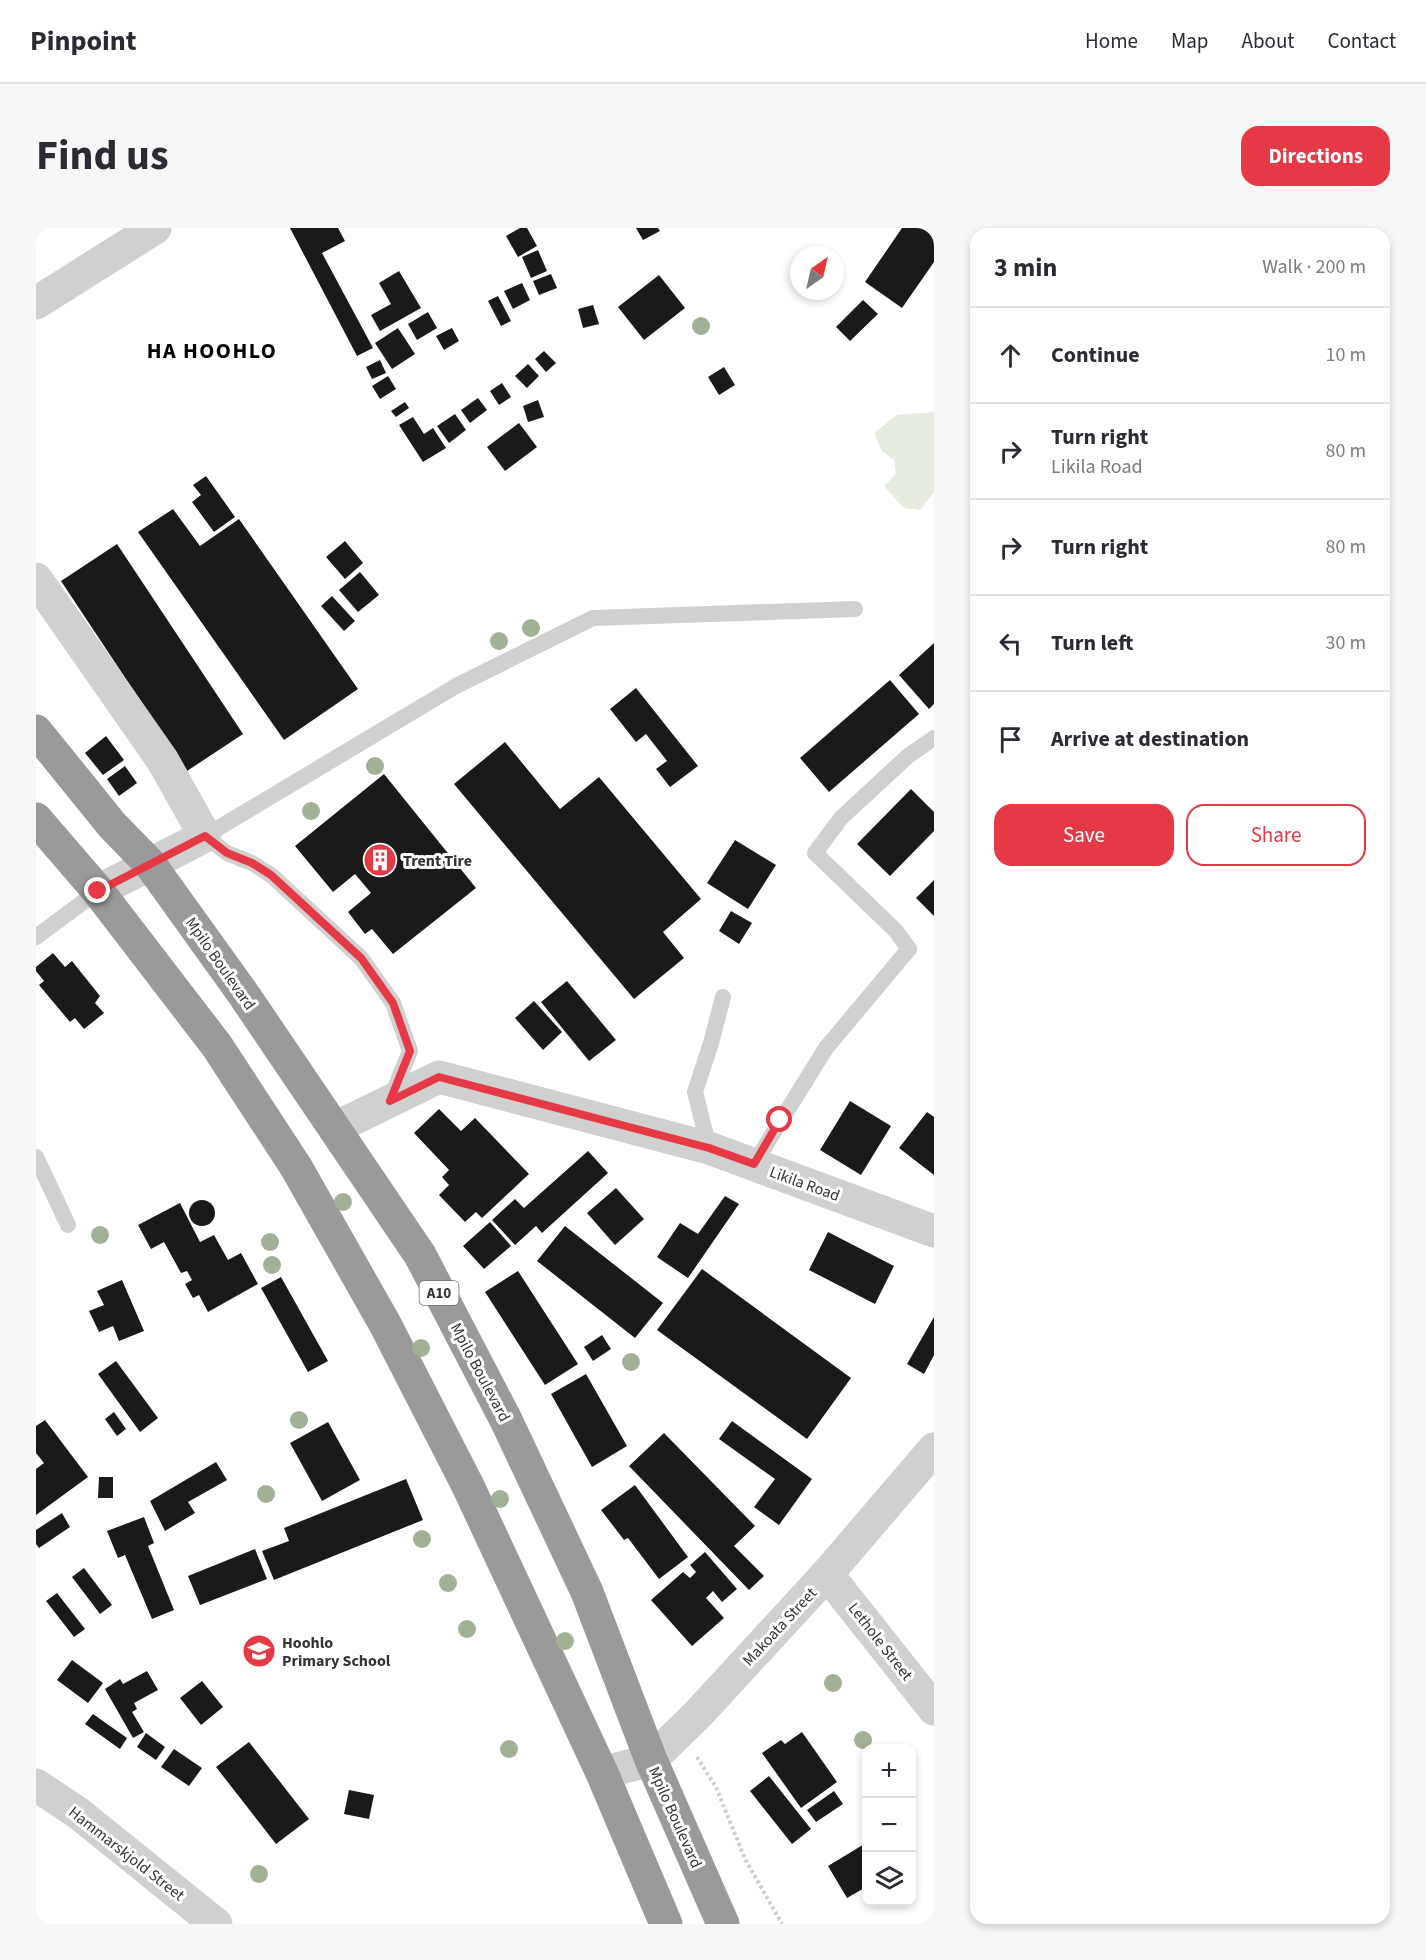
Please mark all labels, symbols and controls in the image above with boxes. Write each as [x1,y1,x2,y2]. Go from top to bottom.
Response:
text: Pinpoint [30,21,137,61]
text: Home [1085,26,1138,56]
text: Map [1171,26,1209,56]
text: About [1242,26,1294,56]
text: Contact [1327,26,1396,56]
text: Find us [36,126,169,186]
button: Directions [1241,126,1390,186]
north arrow [790,246,844,300]
text: 3 min [994,249,1057,286]
text: Walk · 200 m [1262,253,1366,281]
district label: HA HOOHLO [147,335,277,367]
icon: ahead [994,339,1027,372]
text: Continue [1051,339,1140,371]
text: 10 m [1326,341,1366,369]
text: Turn right [1051,421,1148,453]
icon: right [994,435,1027,468]
text: 80 m [1326,437,1366,465]
text: Likila Road [1051,453,1143,481]
icon: right [994,531,1027,564]
text: Turn right [1051,531,1148,563]
text: 80 m [1326,533,1366,561]
icon: left [994,627,1027,660]
text: Turn left [1051,627,1133,659]
text: 30 m [1326,629,1366,657]
icon: arrive [994,723,1027,756]
text: Arrive at destination [1051,723,1249,755]
button: Save [994,804,1174,866]
button: Share [1186,804,1366,866]
building icon: Trent Tire [362,842,398,878]
place label: Trent Tire [403,850,472,872]
route end [84,877,110,903]
street label: Mpilo Boulevard [180,913,260,1014]
route start [766,1106,792,1132]
street label: Likila Road [766,1161,843,1207]
road number: A10 [420,1281,458,1305]
street label: Mpilo Boulevard [445,1319,515,1426]
street label: Makoata Street [738,1582,822,1671]
street label: Lethole Street [843,1598,918,1686]
place label: Hoohlo Primary School [282,1632,391,1672]
school or university icon: Hoohlo Primary School [241,1633,277,1669]
map controls [862,1744,916,1906]
button: + [862,1744,916,1798]
street label: Mpilo Boulevard [643,1763,707,1872]
button: − [862,1798,916,1852]
street label: Hammarskjold Street [64,1801,190,1907]
button: layers [862,1852,916,1906]

